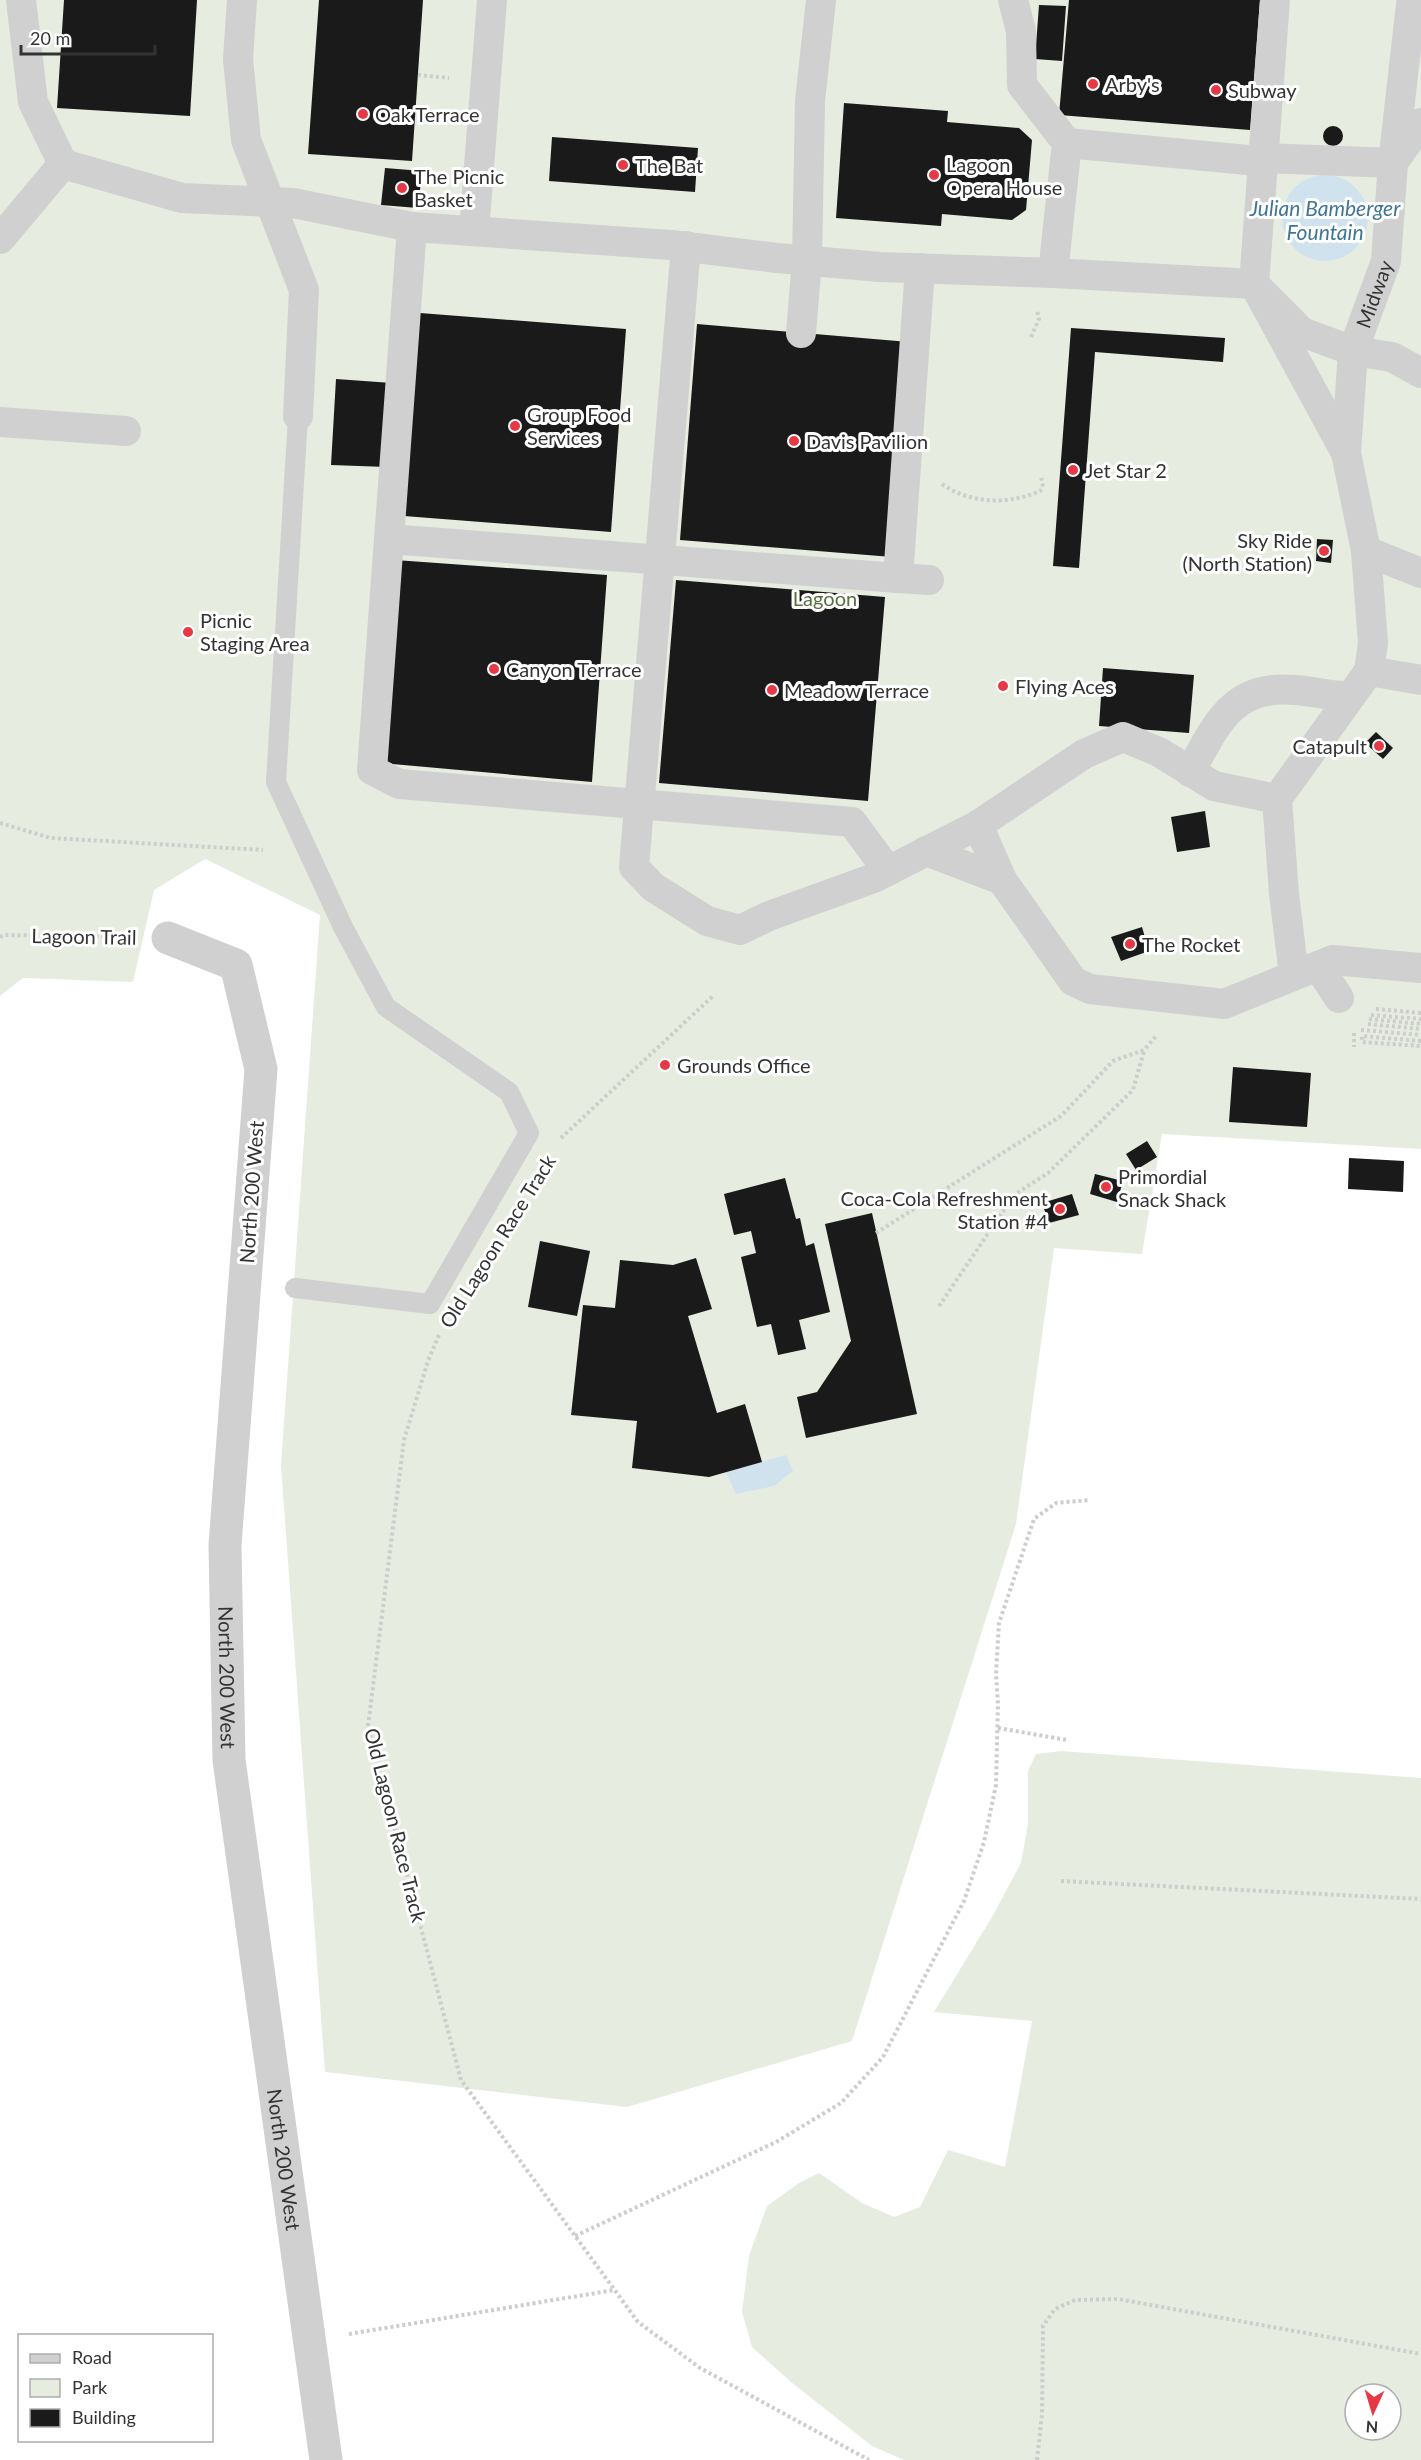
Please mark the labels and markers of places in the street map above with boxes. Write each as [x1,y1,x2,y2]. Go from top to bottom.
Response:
place label: Arby's [1105,72,1160,96]
marker: Arby's [1086,77,1100,91]
place label: Subway [1228,78,1297,102]
marker: Subway [1209,83,1223,97]
place label: Oak Terrace [375,102,480,126]
marker: Oak Terrace [356,107,370,121]
place label: Lagoon Opera House [946,152,1062,199]
place label: The Bat [635,153,703,177]
marker: The Bat [616,158,630,172]
place label: The Picnic Basket [414,164,505,211]
marker: Lagoon Opera House [927,168,941,182]
marker: The Picnic Basket [395,181,409,195]
place label: Group Food Services [527,402,631,449]
marker: Group Food Services [508,419,522,433]
place label: Davis Pavilion [806,429,928,453]
marker: Davis Pavilion [787,434,801,448]
place label: Jet Star 2 [1085,458,1167,482]
marker: Jet Star 2 [1066,463,1080,477]
place label: Sky Ride (North Station) [1182,528,1312,575]
marker: Sky Ride (North Station) [1317,544,1331,558]
place label: Picnic Staging Area [200,608,310,655]
marker: Picnic Staging Area [181,625,195,639]
place label: Canyon Terrace [506,657,641,681]
marker: Canyon Terrace [487,662,501,676]
place label: Flying Aces [1015,674,1114,698]
place label: Meadow Terrace [784,678,929,702]
marker: Flying Aces [996,679,1010,693]
marker: Meadow Terrace [765,683,779,697]
place label: Catapult [1292,734,1367,758]
marker: Catapult [1372,739,1386,753]
place label: The Rocket [1142,932,1241,956]
marker: The Rocket [1123,937,1137,951]
place label: Grounds Office [677,1053,811,1077]
marker: Grounds Office [658,1058,672,1072]
place label: Primordial Snack Shack [1118,1164,1227,1211]
marker: Primordial Snack Shack [1099,1180,1113,1194]
place label: Coca-Cola Refreshment Station #4 [841,1186,1048,1233]
marker: Coca-Cola Refreshment Station #4 [1053,1202,1067,1216]

